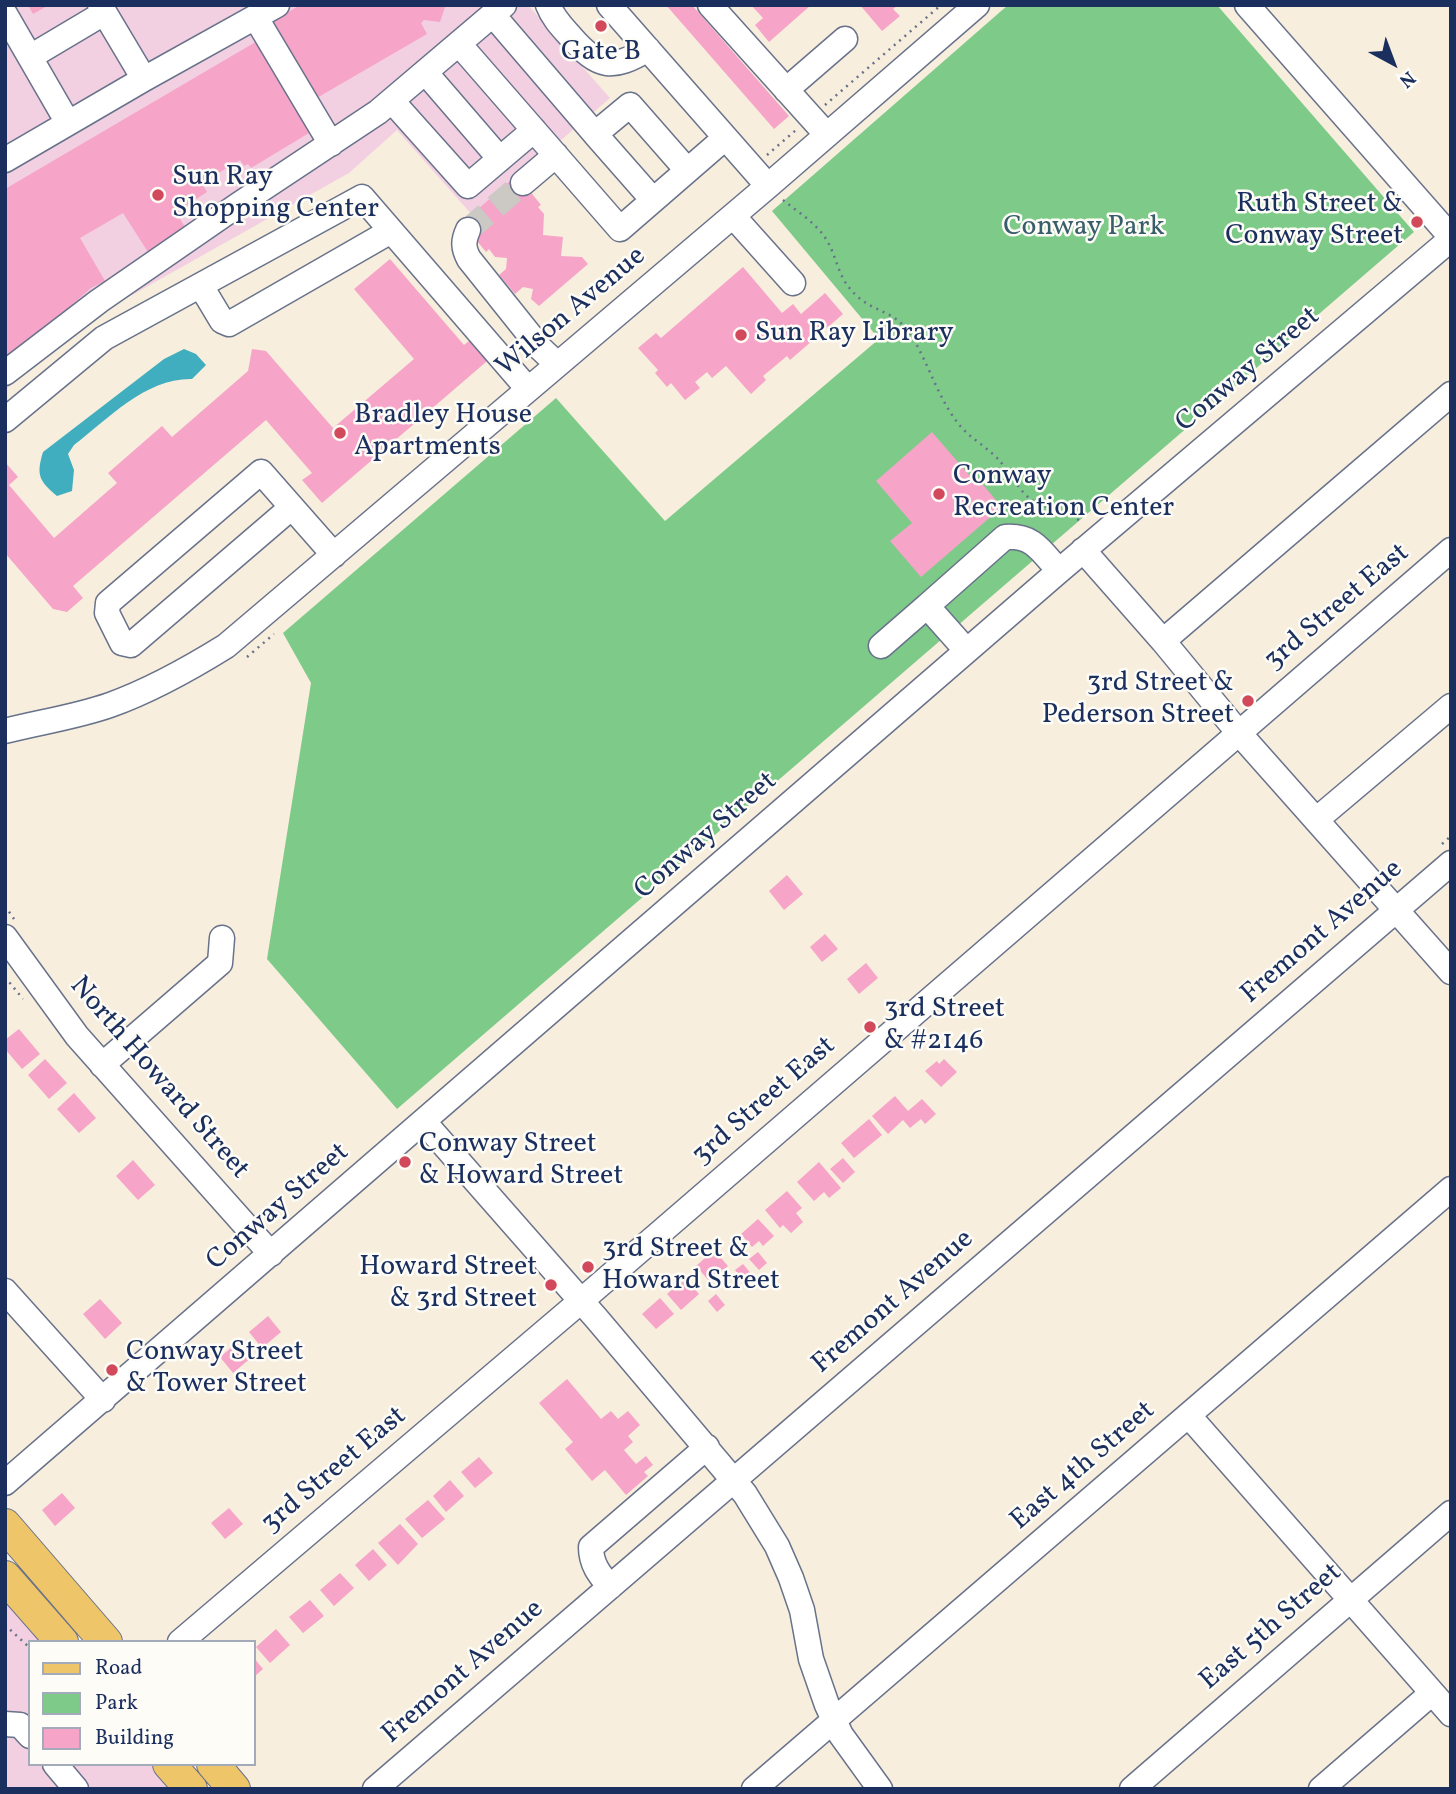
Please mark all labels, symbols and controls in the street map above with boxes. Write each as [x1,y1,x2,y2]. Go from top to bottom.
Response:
marker: Gate B [593,18,609,34]
north arrow [1358,28,1428,98]
place label: Gate B [561,37,641,71]
text: N [1393,65,1421,93]
place label: Sun Ray Shopping Center [172,162,379,228]
marker: Sun Ray Shopping Center [150,187,166,203]
place label: Ruth Street & Conway Street [1225,189,1403,255]
park label: Conway Park [1003,212,1165,246]
marker: Ruth Street & Conway Street [1409,214,1425,230]
street label: Wilson Avenue [490,241,654,385]
street label: Conway Street [1170,301,1328,441]
place label: Sun Ray Library [755,318,954,352]
marker: Sun Ray Library [733,327,749,343]
place label: Bradley House Apartments [354,400,532,466]
marker: Bradley House Apartments [332,425,348,441]
place label: Conway Recreation Center [953,461,1174,527]
marker: Conway Recreation Center [931,486,947,502]
street label: 3rd Street East [1259,538,1417,678]
place label: 3rd Street & Pederson Street [1042,668,1234,734]
marker: 3rd Street & Pederson Street [1240,693,1256,709]
street label: Conway Street [629,766,785,908]
street label: Fremont Avenue [1235,854,1411,1012]
street label: North Howard Street [61,971,255,1187]
place label: 3rd Street & #2146 [884,994,1005,1060]
marker: 3rd Street & #2146 [862,1019,878,1035]
street label: 3rd Street East [686,1031,844,1173]
place label: Conway Street & Howard Street [419,1129,623,1195]
street label: Conway Street [201,1137,357,1279]
marker: Conway Street & Howard Street [397,1154,413,1170]
street label: Fremont Avenue [806,1224,982,1382]
place label: 3rd Street & Howard Street [602,1234,780,1300]
place label: Howard Street & 3rd Street [359,1252,537,1318]
marker: 3rd Street & Howard Street [580,1259,596,1275]
marker: Howard Street & 3rd Street [543,1277,559,1293]
place label: Conway Street & Tower Street [126,1337,307,1403]
marker: Conway Street & Tower Street [104,1362,120,1378]
street label: East 4th Street [1005,1395,1163,1539]
street label: 3rd Street East [256,1401,414,1541]
street label: East 5th Street [1194,1557,1350,1699]
street label: Fremont Avenue [376,1594,552,1752]
legend [28,1640,256,1766]
text: Road [95,1654,142,1683]
text: Park [95,1689,138,1718]
text: Building [95,1724,174,1753]

